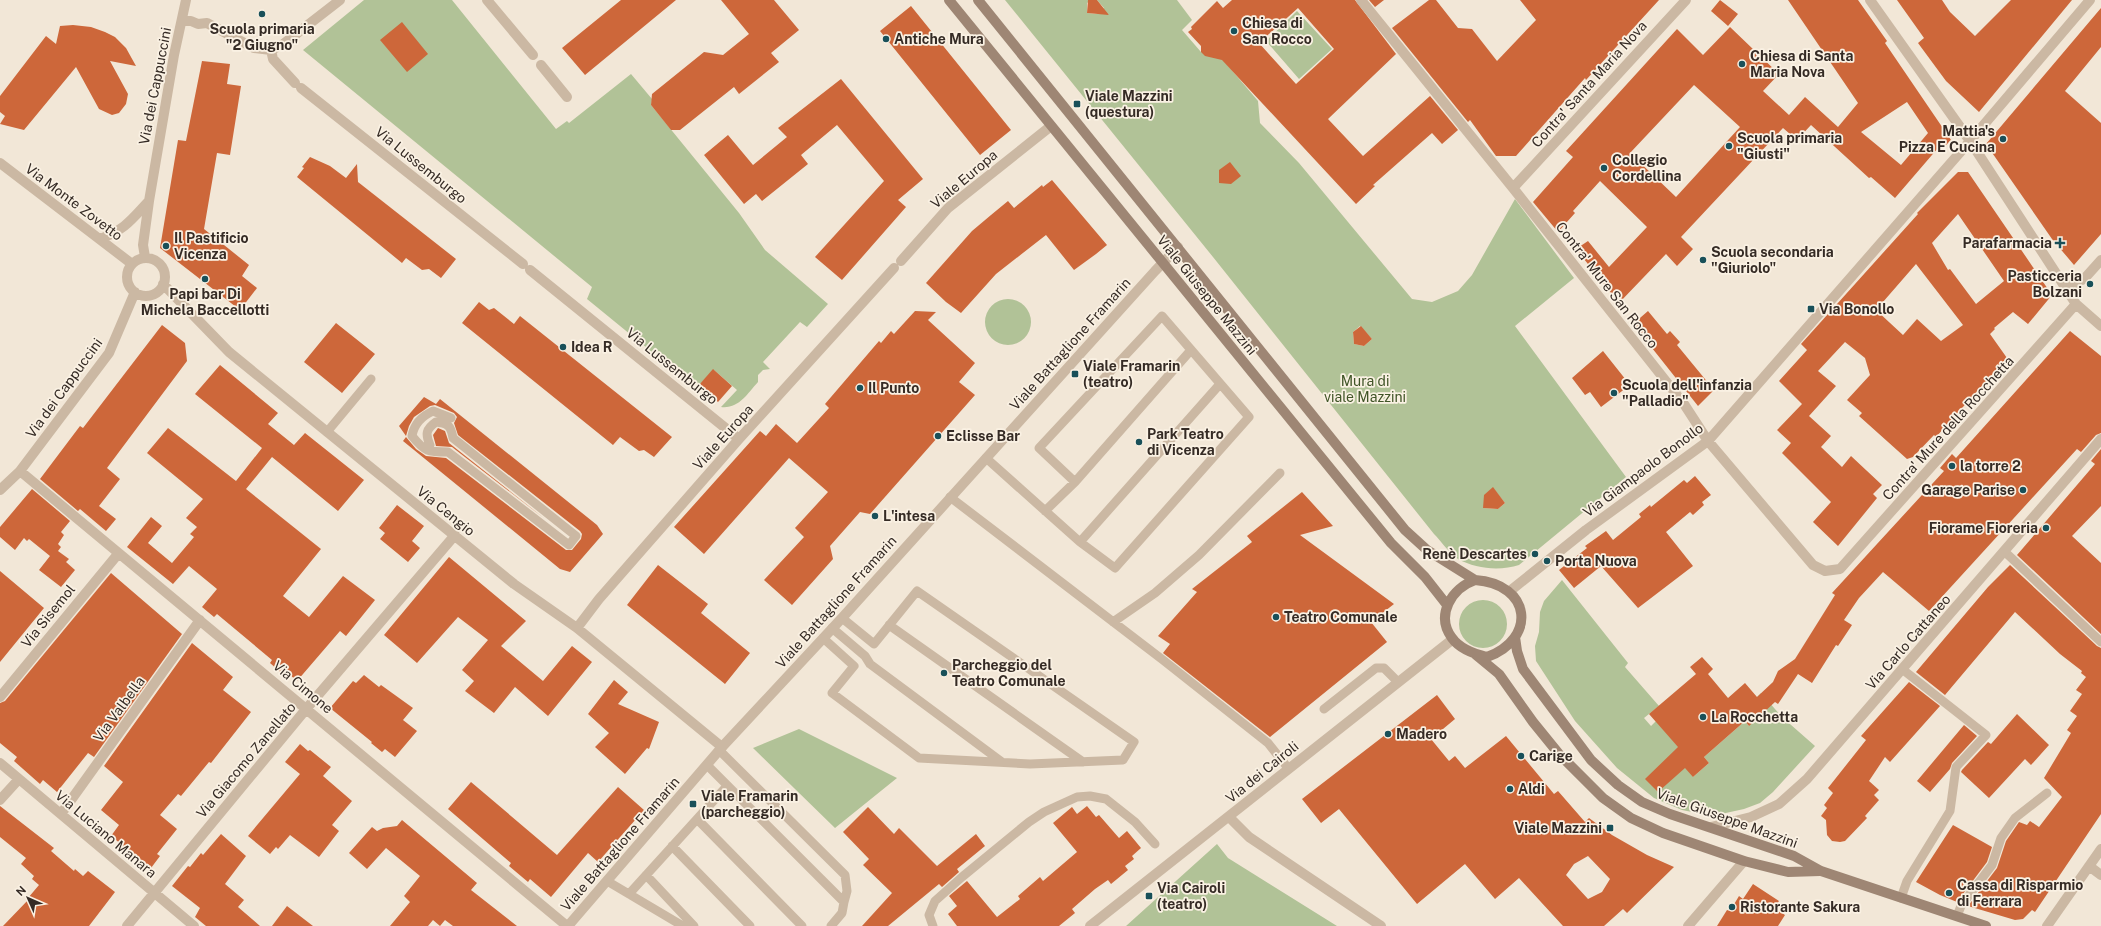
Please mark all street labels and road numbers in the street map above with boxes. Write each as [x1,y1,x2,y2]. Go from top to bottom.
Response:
street label: Contra' Santa Maria Nova [1528,18,1650,150]
street label: Via dei Cappuccini [136,26,174,146]
street label: Via Lussemburgo [372,123,470,207]
street label: Viale Europa [928,147,1000,211]
street label: Via Monte Zovetto [22,160,126,244]
street label: Contra' Mure San Rocco [1553,219,1661,351]
street label: Viale Giuseppe Mazzini [1154,232,1260,358]
street label: Viale Battaglione Framarin [1006,275,1134,413]
street label: Via Lussemburgo [623,324,721,408]
street label: Via dei Cappuccini [22,335,106,441]
street label: Contra' Mure della Rocchetta [1879,353,2017,503]
street label: Viale Europa [690,401,756,473]
street label: Via Giampaolo Bonollo [1580,420,1706,520]
street label: Via Cengio [414,483,478,539]
street label: Viale Battaglione Framarin [772,533,900,671]
street label: Via Sisemol [18,581,78,651]
street label: Via Carlo Cattaneo [1862,591,1954,693]
street label: Via Cimone [270,657,336,717]
street label: Via Valbella [90,673,148,745]
street label: Via Giacomo Zanellato [193,699,299,821]
street label: Via dei Cairoli [1222,738,1302,806]
street label: Viale Battaglione Framarin [557,774,683,914]
street label: Viale Giuseppe Mazzini [1654,785,1800,851]
street label: Via Luciano Manara [52,787,160,881]

